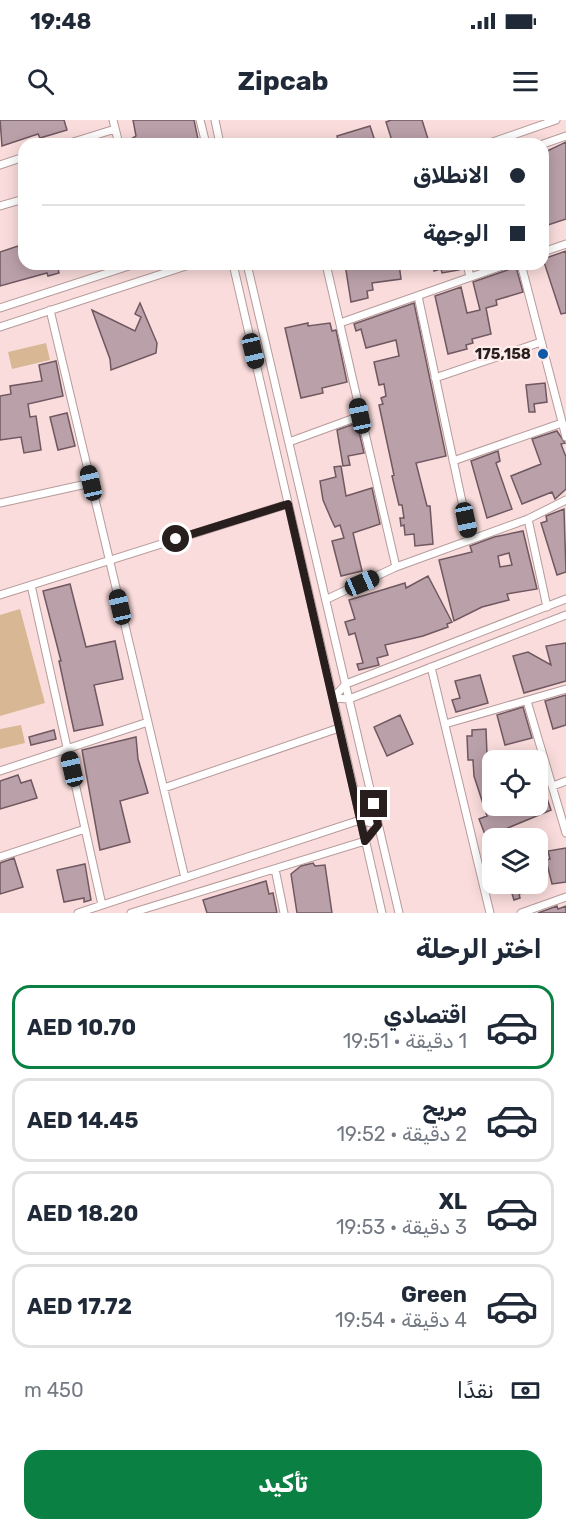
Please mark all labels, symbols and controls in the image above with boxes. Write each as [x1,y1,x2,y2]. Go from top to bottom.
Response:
text: 19:48 [30,8,91,35]
icon: search [24,65,57,98]
text: Zipcab [237,65,329,97]
icon: menu [509,65,542,98]
text: الانطلاق [413,162,489,189]
text: الوجهة [423,220,489,247]
car [240,331,266,371]
place label: 175,158 [475,345,531,363]
marker: 175,158 [536,347,550,361]
car [347,397,373,435]
car [78,463,104,503]
car [453,501,479,539]
route start [162,525,189,552]
car [342,567,382,599]
car [107,587,133,627]
car [59,749,85,789]
map controls [482,750,548,894]
button: locate [482,750,548,816]
route end [360,790,387,817]
button: layers [482,828,548,894]
text: اختر الرحلة [416,933,542,965]
icon: car [485,1000,539,1054]
text: اقتصادي [384,1002,467,1029]
text: AED 10.70 [27,1014,136,1041]
text: 1 دقيقة · 19:51 [343,1029,467,1053]
icon: car [485,1093,539,1147]
text: مريح [422,1095,467,1122]
text: AED 14.45 [27,1107,138,1134]
text: 2 دقيقة · 19:52 [336,1122,467,1146]
icon: car [485,1186,539,1240]
text: XL [439,1188,467,1215]
text: AED 18.20 [27,1200,139,1227]
text: 3 دقيقة · 19:53 [336,1215,467,1239]
icon: car [485,1279,539,1333]
text: Green [401,1281,467,1308]
text: AED 17.72 [27,1293,132,1320]
text: 4 دقيقة · 19:54 [335,1308,467,1332]
icon: cash [509,1374,542,1407]
text: نقدًا [457,1377,494,1404]
text: 450 m [24,1378,84,1402]
button: تأكيد [24,1450,542,1519]

